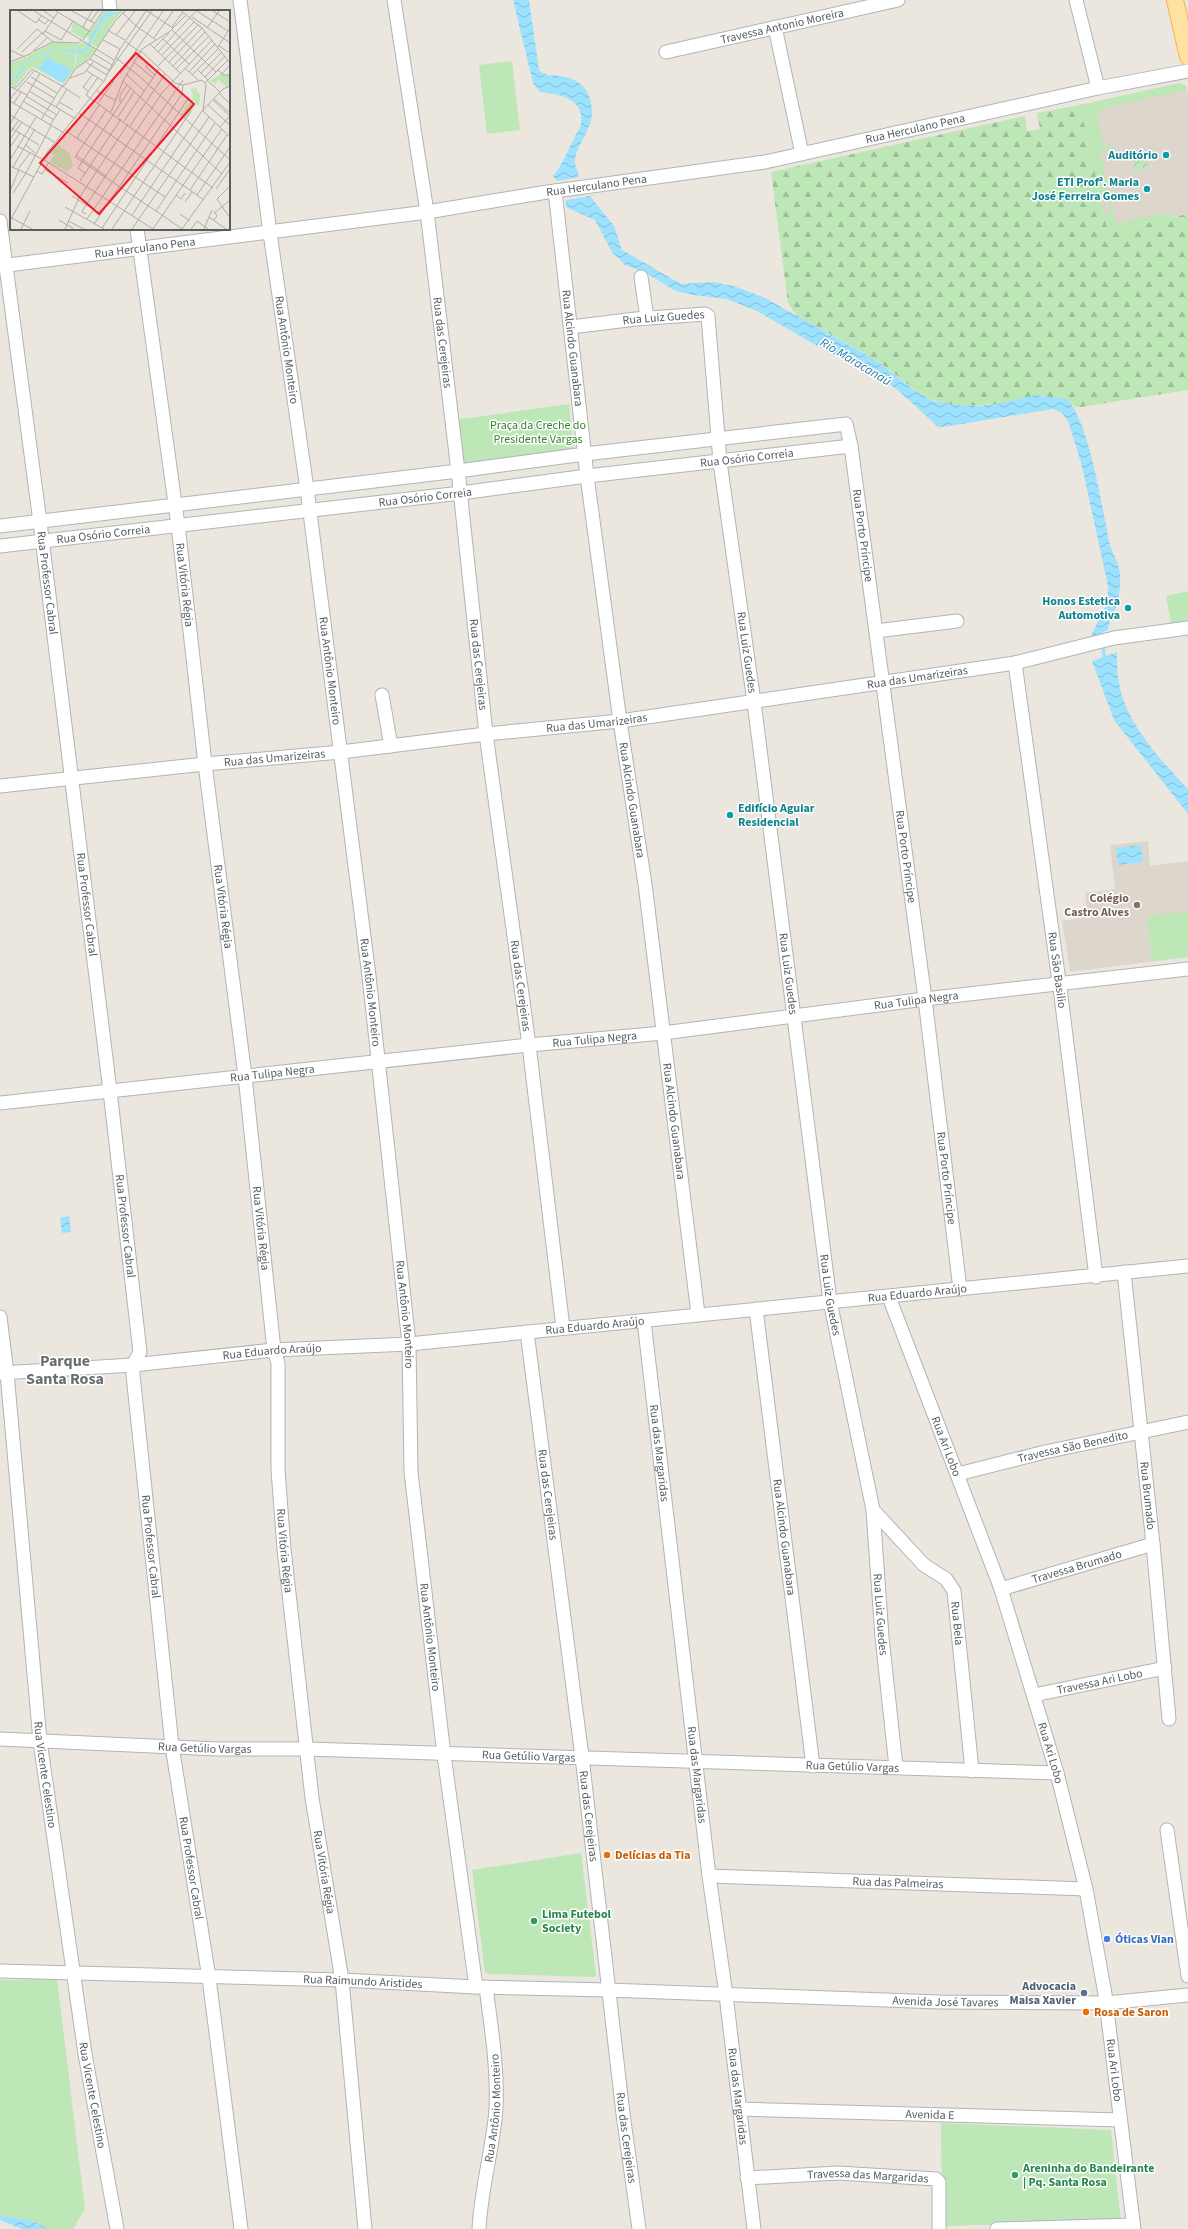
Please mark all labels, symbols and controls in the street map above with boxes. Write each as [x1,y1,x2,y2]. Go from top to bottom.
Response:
street label: Travessa Antonio Moreira [719,4,846,49]
inset map [10,10,230,230]
street label: Rua Herculano Pena [864,110,967,148]
place label: Auditório [1107,147,1158,164]
marker: Auditório [1161,150,1171,160]
street label: Rua Herculano Pena [545,170,648,201]
place label: ETI Profª. Maria José Ferreira Gomes [1032,174,1139,205]
marker: ETI Profª. Maria José Ferreira Gomes [1142,184,1152,194]
street label: Rua Herculano Pena [94,233,196,263]
street label: Rua Alcindo Guanabara [557,289,587,407]
street label: Rua Antônio Monteiro [270,295,303,405]
street label: Rua das Cerejeiras [428,296,456,389]
street label: Rua Luiz Guedes [622,306,705,330]
water label: Rio Maracanaú [817,334,895,390]
park label: Praça da Creche do Presidente Vargas [490,417,586,448]
street label: Rua Osório Correia [699,445,794,472]
street label: Rua Osório Correia [378,484,473,511]
street label: Rua Porto Príncipe [848,488,877,583]
street label: Rua Osório Correia [56,521,151,548]
street label: Rua Professor Cabral [32,530,62,636]
street label: Rua Vitória Régia [171,542,197,628]
place label: Honos Estetica Automotiva [1042,593,1120,624]
marker: Honos Estetica Automotiva [1123,603,1133,613]
street label: Rua Luiz Guedes [732,611,761,694]
street label: Rua Antônio Monteiro [314,616,345,726]
street label: Rua das Cerejeiras [465,618,491,711]
street label: Rua das Umarizeiras [866,662,969,694]
street label: Rua das Umarizeiras [545,709,648,737]
street label: Rua Alcindo Guanabara [614,741,649,859]
street label: Rua das Umarizeiras [223,745,326,771]
place label: Edifício Aguiar Residencial [738,800,815,831]
street label: Rua Porto Príncipe [891,809,920,904]
marker: Edifício Aguiar Residencial [725,810,735,820]
street label: Rua Professor Cabral [72,852,101,957]
street label: Rua Vitória Régia [209,864,237,950]
place label: Colégio Castro Alves [1064,890,1129,921]
marker: Colégio Castro Alves [1132,900,1142,910]
street label: Rua São Basilio [1043,931,1070,1009]
street label: Rua Luiz Guedes [774,932,802,1016]
street label: Rua Antônio Monteiro [355,937,385,1048]
street label: Rua das Cerejeiras [506,939,535,1032]
street label: Rua Tulipa Negra [873,987,959,1015]
street label: Rua Tulipa Negra [552,1027,638,1052]
street label: Rua Tulipa Negra [229,1061,316,1087]
street label: Rua Alcindo Guanabara [658,1062,689,1181]
street label: Rua Porto Príncipe [932,1131,960,1226]
street label: Rua Professor Cabral [111,1173,139,1279]
street label: Rua Vitória Régia [248,1185,274,1271]
street label: Rua Luiz Guedes [815,1253,845,1337]
street label: Rua Antônio Monteiro [391,1259,417,1369]
street label: Rua Eduardo Araújo [867,1280,968,1307]
street label: Rua Eduardo Araújo [545,1312,645,1339]
street label: Rua Eduardo Araújo [222,1340,322,1364]
district label: Parque Santa Rosa [26,1350,104,1390]
street label: Rua das Margaridas [645,1404,673,1503]
street label: Rua Ari Lobo [927,1414,965,1479]
street label: Travessa São Benedito [1016,1427,1130,1468]
street label: Rua das Cerejeiras [533,1448,562,1541]
street label: Rua Brumado [1135,1461,1159,1531]
street label: Rua Alcindo Guanabara [768,1478,800,1596]
street label: Rua Professor Cabral [137,1494,164,1599]
street label: Rua Vitória Régia [272,1508,297,1594]
street label: Travessa Brumado [1030,1546,1124,1588]
street label: Rua Luiz Guedes [869,1573,892,1656]
street label: Rua Antônio Monteiro [415,1582,445,1692]
street label: Rua Bela [946,1601,967,1646]
street label: Travessa Ari Lobo [1055,1665,1144,1699]
street label: Rua Ari Lobo [1033,1720,1067,1785]
street label: Rua Vicente Celestino [29,1721,60,1829]
street label: Rua das Margaridas [683,1725,711,1824]
street label: Rua Getúlio Vargas [158,1738,252,1758]
street label: Rua Getúlio Vargas [482,1747,576,1767]
street label: Rua Getúlio Vargas [805,1757,900,1777]
street label: Rua das Cerejeiras [575,1770,602,1863]
street label: Rua Professor Cabral [174,1815,208,1921]
street label: Rua Vitória Régia [308,1829,339,1915]
place label: Delícias da Tia [615,1847,690,1864]
marker: Delícias da Tia [602,1850,612,1860]
street label: Rua das Palmeiras [852,1873,944,1893]
place label: Lima Futebol Society [542,1906,612,1937]
marker: Lima Futebol Society [529,1916,539,1926]
place label: Óticas Vian [1115,1931,1174,1948]
marker: Óticas Vian [1102,1934,1112,1944]
street label: Rua Raimundo Aristides [303,1971,423,1993]
place label: Advocacia Maisa Xavier [1010,1978,1076,2009]
marker: Advocacia Maisa Xavier [1079,1988,1089,1998]
street label: Avenida José Tavares [892,1992,999,2011]
place label: Rosa de Saron [1094,2004,1169,2021]
marker: Rosa de Saron [1081,2007,1091,2017]
street label: Rua Ari Lobo [1102,2038,1126,2103]
street label: Rua Vicente Celestino [74,2041,110,2150]
street label: Rua das Margaridas [723,2047,752,2146]
street label: Rua Antônio Monteiro [480,2053,505,2164]
street label: Rua das Cerejeiras [612,2092,641,2185]
street label: Avenida E [905,2106,955,2124]
place label: Areninha do Bandeirante | Pq. Santa Rosa [1022,2160,1154,2191]
street label: Travessa das Margaridas [807,2165,929,2188]
marker: Areninha do Bandeirante | Pq. Santa Rosa [1010,2170,1020,2180]

